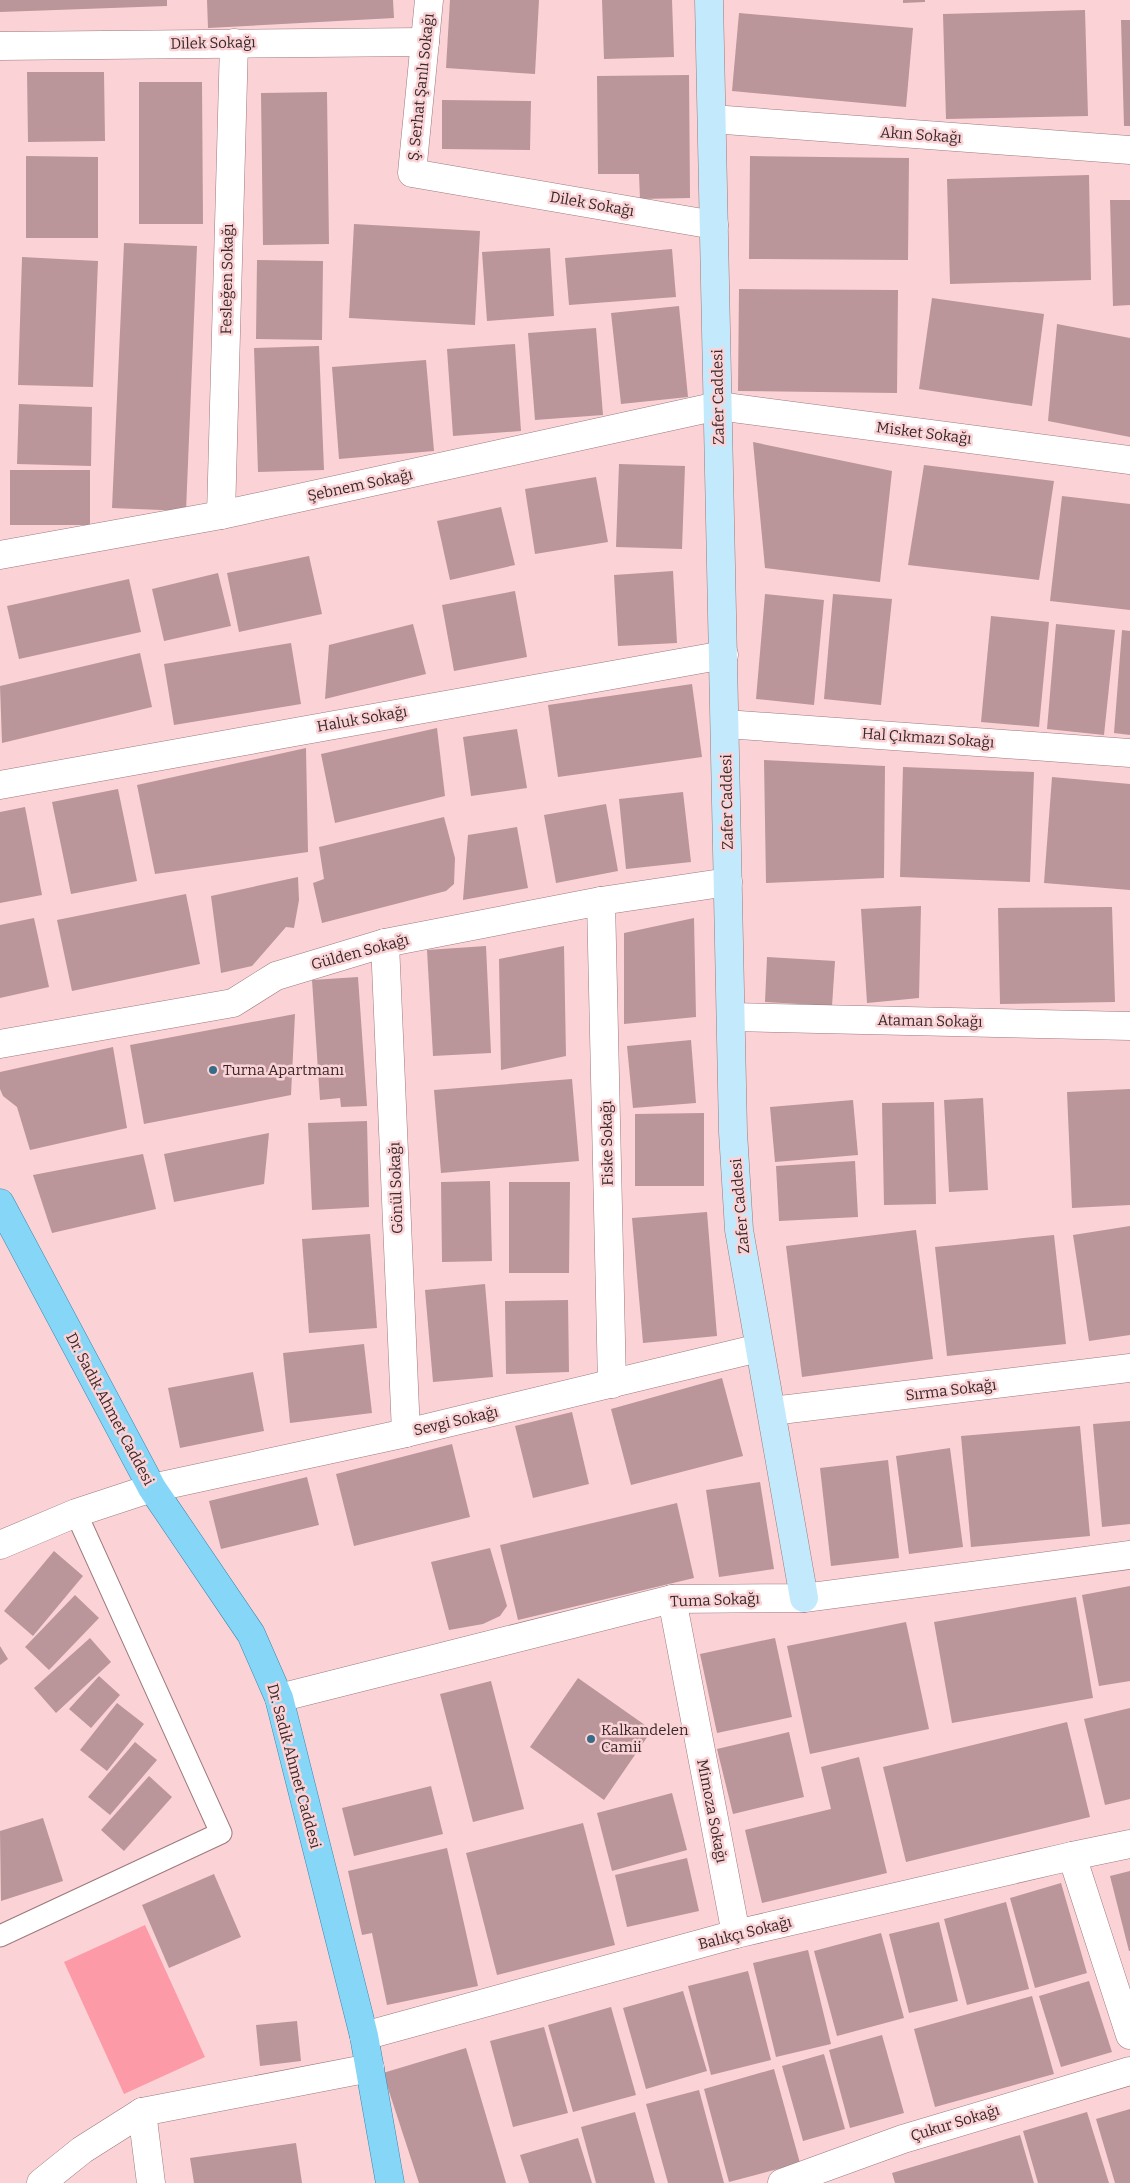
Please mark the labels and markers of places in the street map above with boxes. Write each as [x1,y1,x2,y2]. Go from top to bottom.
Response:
place label: Turna Apartmanı [223,1061,344,1079]
marker: Turna Apartmanı [207,1064,219,1076]
place label: Kalkandelen Camii [601,1721,689,1756]
marker: Kalkandelen Camii [585,1733,597,1745]

